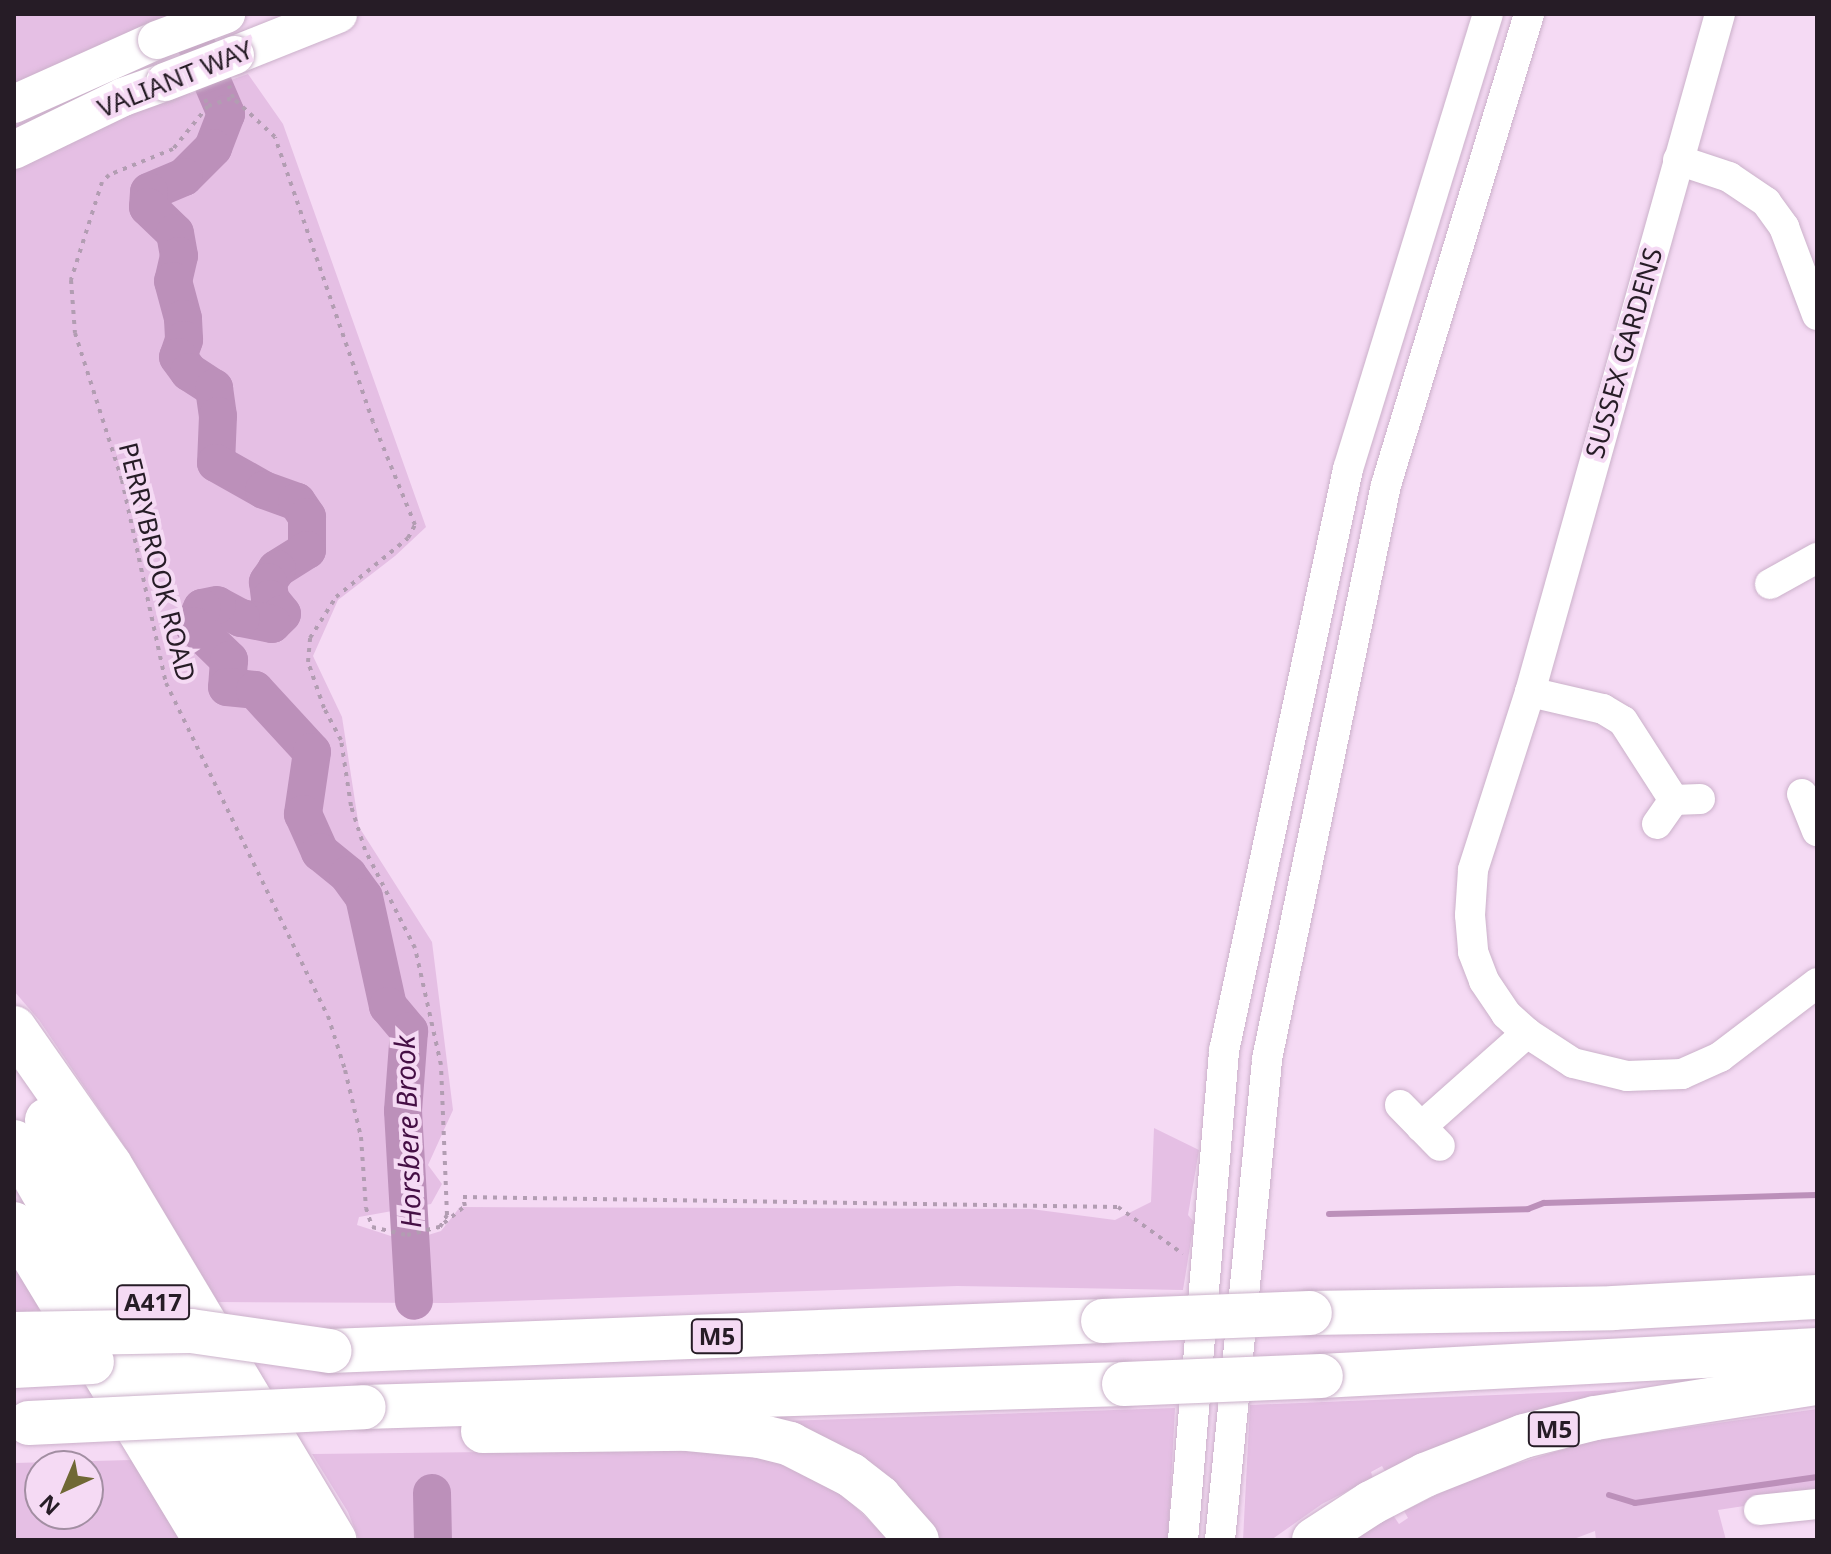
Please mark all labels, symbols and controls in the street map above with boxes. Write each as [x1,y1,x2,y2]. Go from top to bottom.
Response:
street label: VALIANT WAY [93,34,257,124]
street label: SUSSEX GARDENS [1579,244,1669,462]
street label: PERRYBROOK ROAD [112,439,202,685]
water label: Horsbere Brook [387,1035,427,1229]
road number: A417 [115,1282,191,1322]
road number: M5 [689,1316,745,1356]
road number: M5 [1526,1409,1582,1449]
north arrow [24,1450,104,1530]
text: N [32,1489,66,1523]

